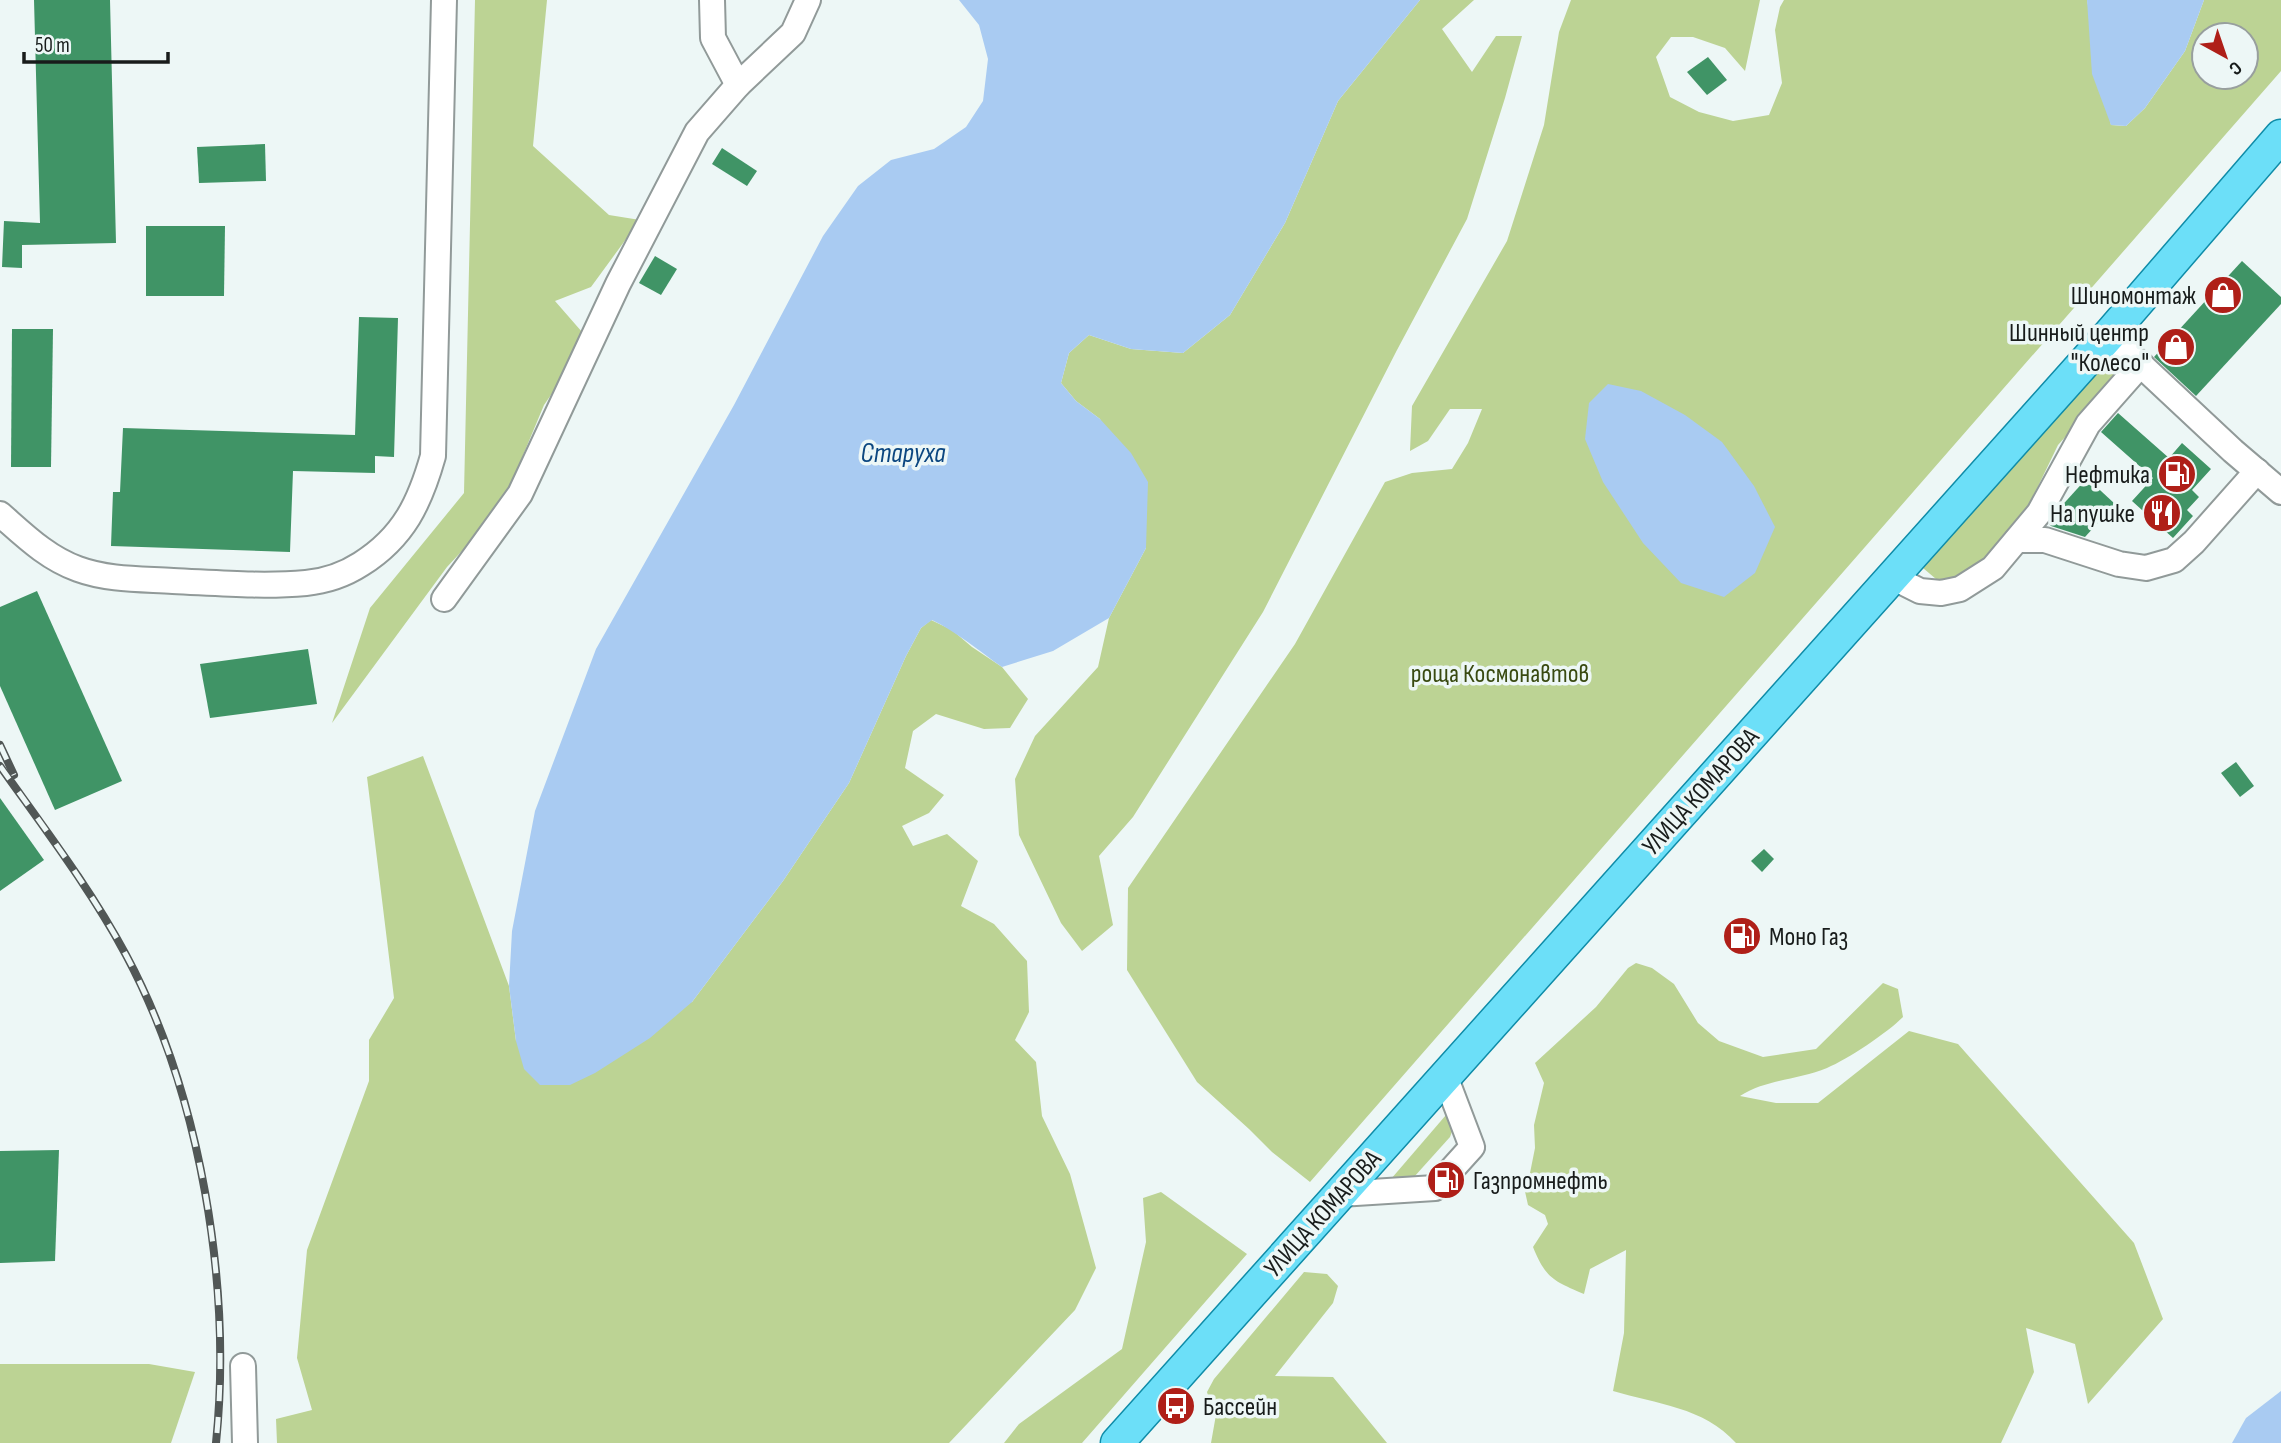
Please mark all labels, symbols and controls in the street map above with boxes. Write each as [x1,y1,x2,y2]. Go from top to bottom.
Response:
scale bar [24,21,168,65]
north arrow [2190,21,2260,91]
text: 50 m [35,33,70,58]
text: С [2224,56,2246,80]
shop icon: Шиномонтаж [2202,274,2244,316]
place label: Шиномонтаж [2071,281,2196,312]
place label: Шинный центр "Колесо" [2009,318,2149,379]
shop icon: Шинный центр "Колесо" [2155,326,2197,368]
water label: Старуха [860,437,946,470]
fuel station icon: Нефтика [2156,453,2198,495]
place label: Нефтика [2065,460,2150,491]
restaurant icon: На пушке [2141,492,2183,534]
place label: На пушке [2050,499,2135,530]
park label: роща Космонавтов [1411,659,1589,690]
street label: УЛИЦА КОМАРОВА [1636,722,1767,862]
fuel station icon: Моно Газ [1721,915,1763,957]
place label: Моно Газ [1769,922,1848,953]
street label: УЛИЦА КОМАРОВА [1258,1144,1389,1284]
fuel station icon: Газпромнефть [1425,1159,1467,1201]
place label: Газпромнефть [1473,1166,1608,1197]
bus stop icon: Бассейн [1155,1385,1197,1427]
place label: Бассейн [1203,1392,1277,1423]

